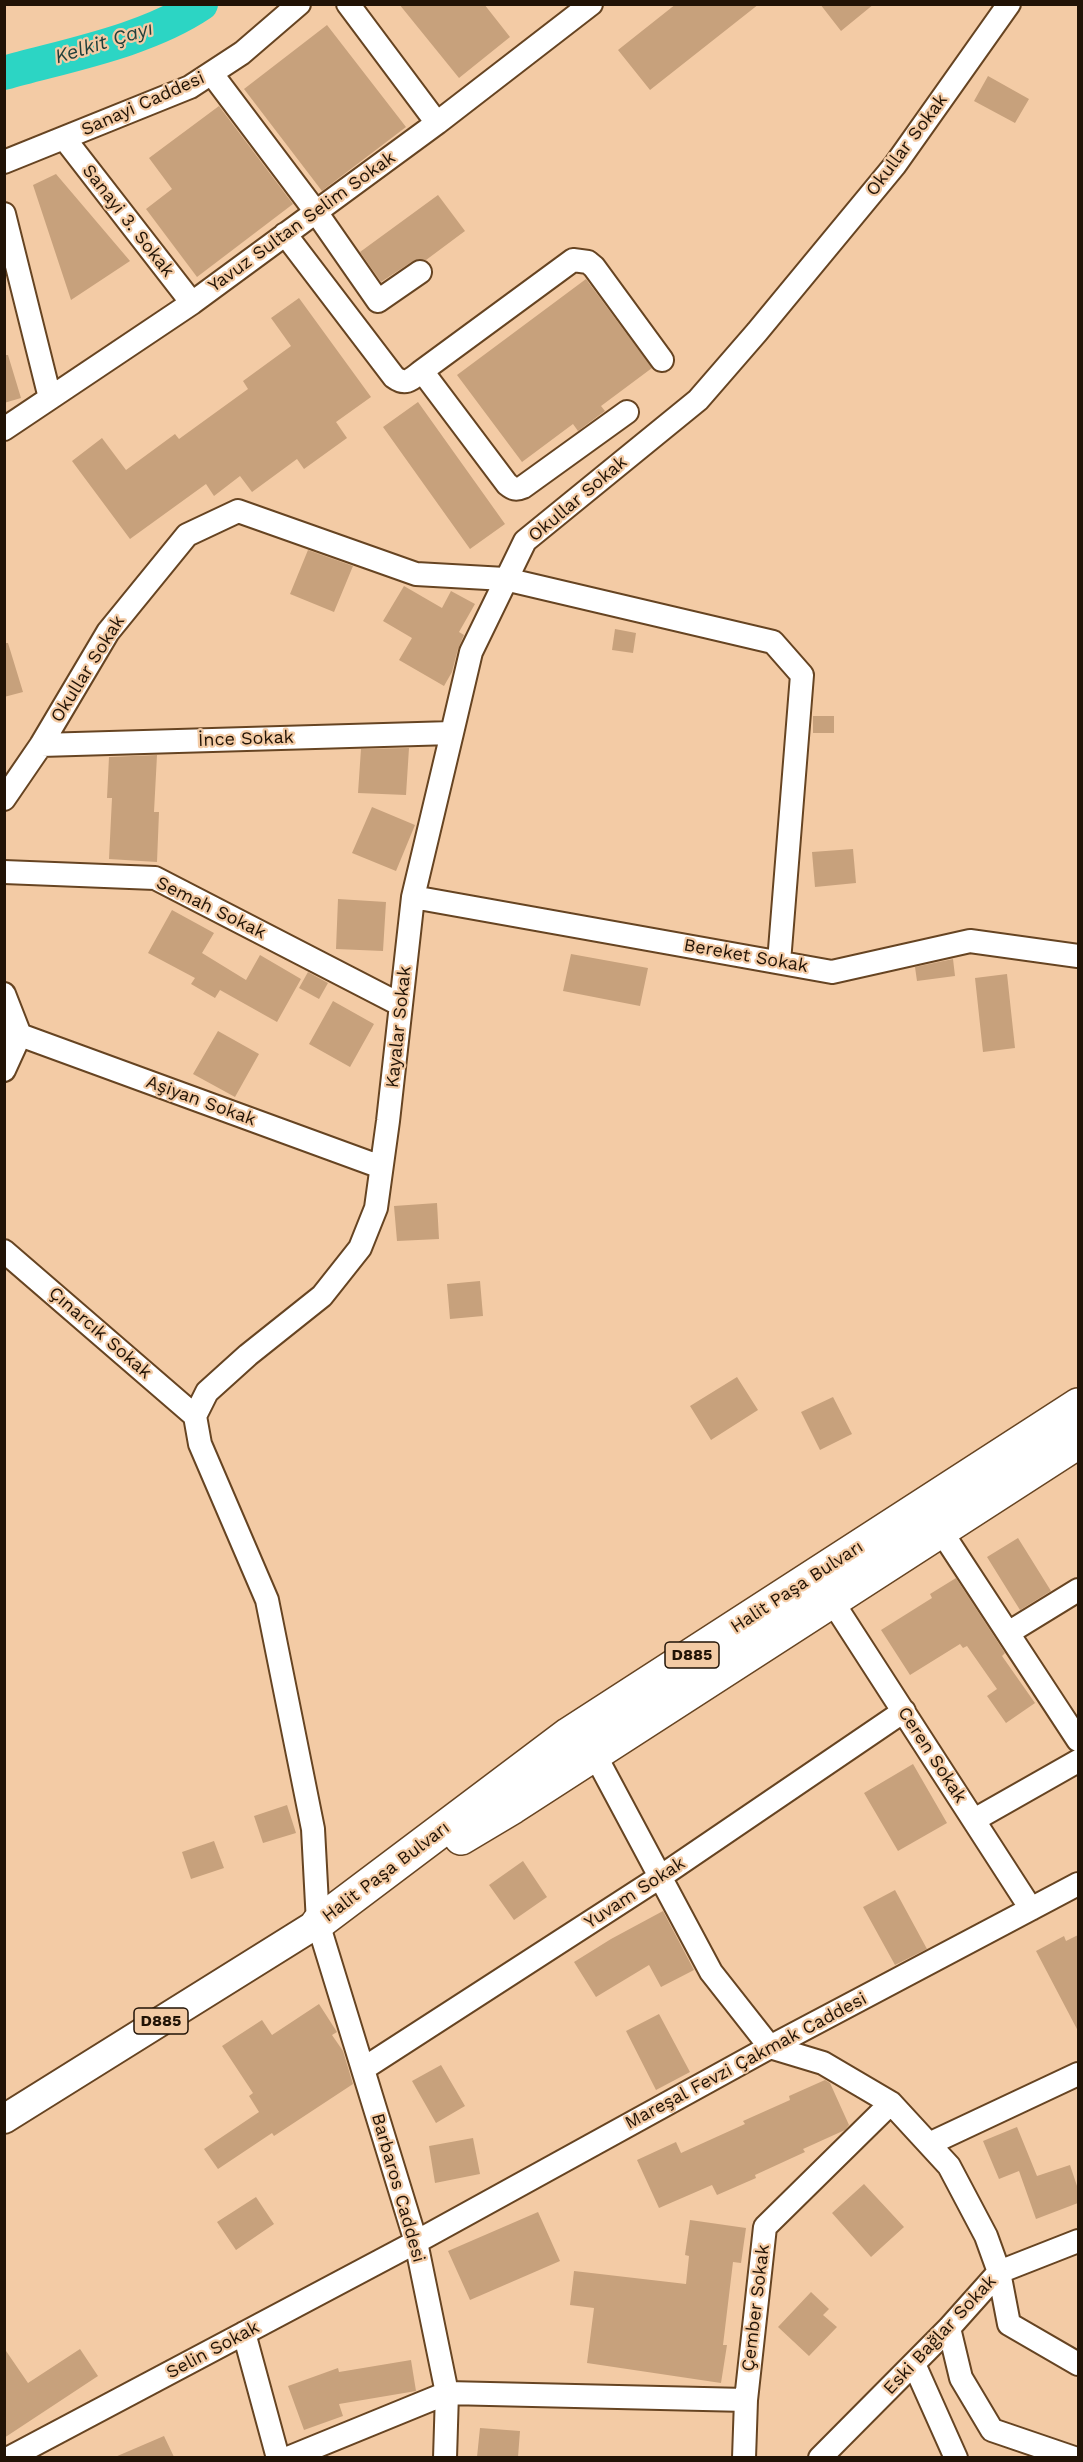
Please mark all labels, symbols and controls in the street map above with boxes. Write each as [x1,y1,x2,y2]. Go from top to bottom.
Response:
water label: Kelkit Çayı [52,17,156,69]
street label: Sanayi Caddesi [78,67,208,141]
street label: Okullar Sokak [862,90,952,200]
street label: Yavuz Sultan Selim Sokak [204,147,400,297]
street label: Sanayi 3. Sokak [77,160,179,282]
street label: Okullar Sokak [524,451,632,547]
street label: Okullar Sokak [46,611,130,727]
street label: İnce Sokak [198,727,294,751]
street label: Semah Sokak [153,872,269,944]
street label: Bereket Sokak [682,934,810,978]
street label: Kayalar Sokak [382,965,416,1089]
street label: Aşiyan Sokak [143,1071,259,1131]
street label: Çınarcık Sokak [44,1282,156,1384]
street label: Halit Paşa Bulvarı [727,1536,867,1638]
road number: D885 [665,1642,719,1668]
street label: Ceren Sokak [893,1703,971,1807]
street label: Halit Paşa Bulvarı [318,1817,454,1927]
street label: Yuvam Sokak [581,1852,689,1934]
street label: Mareşal Fevzi Çakmak Caddesi [622,1988,870,2134]
road number: D885 [134,2008,188,2034]
street label: Barbaros Caddesi [366,2111,430,2265]
street label: Çember Sokak [737,2243,775,2373]
street label: Eski Bağlar Sokak [879,2271,1001,2399]
street label: Selin Sokak [163,2316,263,2384]

